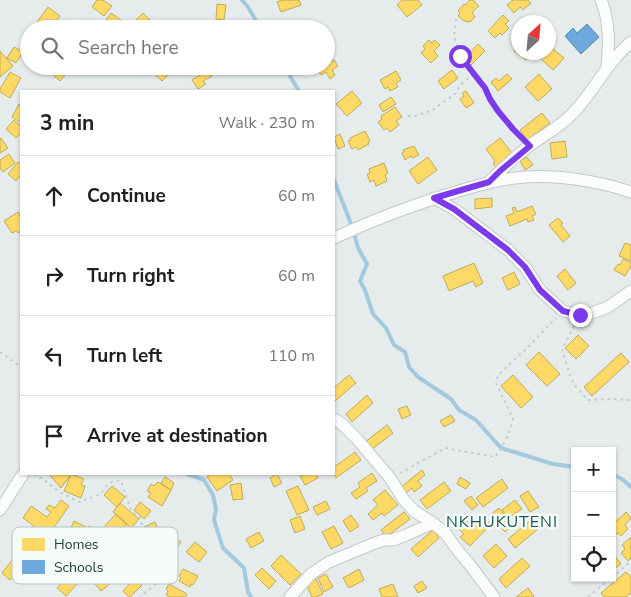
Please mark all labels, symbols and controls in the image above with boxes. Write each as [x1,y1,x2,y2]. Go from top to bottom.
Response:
north arrow [511,15,556,60]
search box [20,20,335,75]
icon: search [38,34,66,62]
text: Search here [78,35,179,61]
route start [449,45,472,68]
text: 3 min [40,109,94,137]
text: Walk · 230 m [219,112,315,134]
icon: ahead [40,182,68,210]
text: Continue [87,183,166,209]
text: 60 m [278,185,315,207]
icon: right [40,262,68,290]
text: Turn right [87,263,174,289]
text: 60 m [278,265,315,287]
route end [569,304,592,327]
icon: left [40,342,68,370]
text: Turn left [87,343,162,369]
text: 110 m [268,345,315,367]
icon: arrive [40,422,68,450]
text: Arrive at destination [87,423,268,449]
map controls [571,447,616,582]
button: + [571,447,616,492]
button: − [571,492,616,537]
district label: NKHUKUTENI [446,511,558,533]
legend [12,527,178,584]
text: Homes [54,535,99,554]
button: locate [571,537,616,582]
text: Schools [54,558,104,577]

